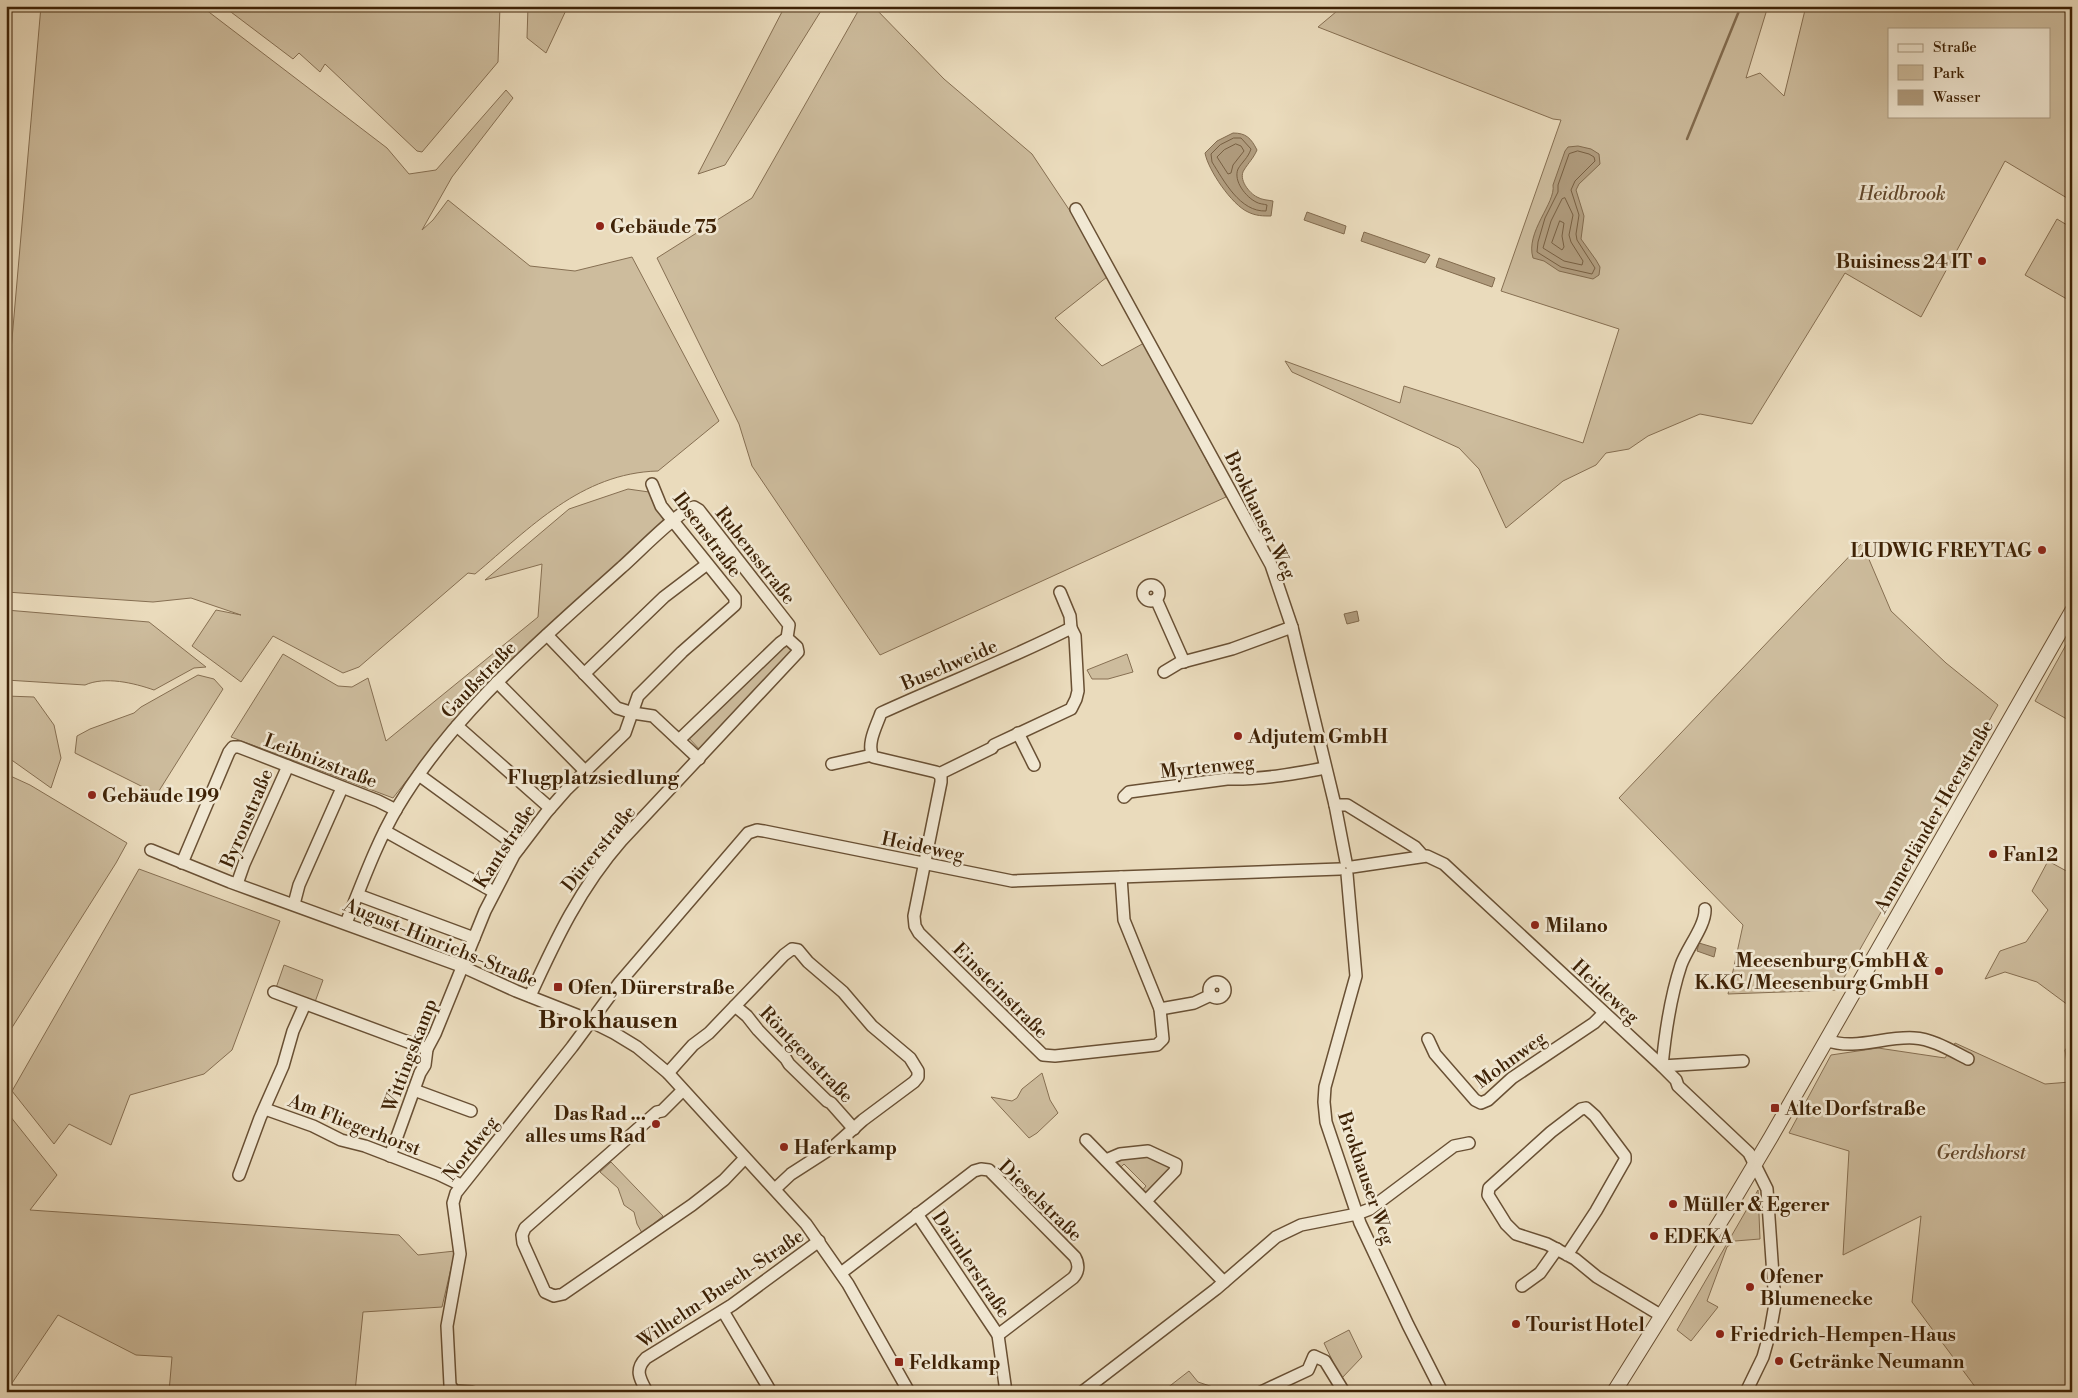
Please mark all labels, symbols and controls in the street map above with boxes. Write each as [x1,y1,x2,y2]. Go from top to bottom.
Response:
legend [1888,28,2050,118]
text: Straße [1933,38,1977,57]
text: Park [1933,64,1965,83]
text: Wasser [1932,88,1981,107]
park label: Heidbrook [1857,182,1946,206]
place label: Gebäude 75 [610,215,717,239]
marker: Gebäude 75 [594,220,606,232]
place label: Buisiness 24 IT [1836,250,1972,274]
marker: Buisiness 24 IT [1976,255,1988,267]
street label: Brokhauser Weg [1218,447,1301,583]
street label: Ibsenstraße [667,487,747,582]
street label: Rubensstraße [710,502,801,609]
place label: LUDWIG FREYTAG [1850,539,2032,563]
marker: LUDWIG FREYTAG [2036,544,2048,556]
street label: Buschweide [897,634,1001,696]
street label: Gaußstraße [436,636,521,723]
street label: Ammerländer Heerstraße [1868,716,1999,918]
place label: Adjutem GmbH [1247,725,1388,749]
street label: Leibnizstraße [261,728,381,793]
marker: Adjutem GmbH [1232,730,1244,742]
street label: Myrtenweg [1159,750,1256,784]
street label: Byronstraße [215,765,279,872]
district label: Flugplatzsiedlung [507,766,680,791]
place label: Gebäude 199 [102,784,219,808]
marker: Gebäude 199 [86,789,98,801]
street label: Kantstraße [469,800,541,893]
street label: Dürerstraße [557,800,641,897]
street label: Heideweg [879,827,966,867]
place label: Fan12 [2003,843,2058,867]
marker: Fan12 [1987,848,1999,860]
street label: August-Hinrichs-Straße [339,893,541,993]
place label: Milano [1545,914,1608,938]
marker: Milano [1529,919,1541,931]
street label: Einsteinstraße [947,938,1053,1044]
place label: Meesenburg GmbH & K.KG / Meesenburg GmbH [1694,949,1929,995]
street label: Heideweg [1566,954,1644,1029]
marker: Meesenburg GmbH & K.KG / Meesenburg GmbH [1933,965,1945,977]
place label: Ofen, Dürerstraße [568,976,735,1000]
marker: Ofen, Dürerstraße [552,981,564,993]
street label: Wittingskamp [377,995,443,1116]
street label: Röntgenstraße [754,1001,858,1108]
district label: Brokhausen [538,1006,678,1036]
street label: Mohnweg [1470,1026,1551,1094]
street label: Am Fliegerhorst [284,1088,425,1161]
place label: Alte Dorfstraße [1784,1097,1926,1121]
place label: Das Rad ... alles ums Rad [525,1102,646,1148]
marker: Alte Dorfstraße [1769,1102,1781,1114]
street label: Brokhauser Weg [1332,1108,1400,1248]
street label: Nordweg [438,1111,504,1186]
marker: Das Rad ... alles ums Rad [650,1118,662,1130]
place label: Haferkamp [794,1136,897,1160]
marker: Haferkamp [778,1141,790,1153]
park label: Gerdshorst [1936,1141,2027,1165]
street label: Dieselstraße [993,1155,1087,1247]
place label: Müller & Egerer [1683,1193,1830,1217]
marker: Müller & Egerer [1667,1198,1679,1210]
street label: Daimlerstraße [927,1206,1016,1323]
street label: Wilhelm-Busch-Straße [632,1224,809,1354]
place label: EDEKA [1664,1225,1733,1249]
marker: EDEKA [1648,1230,1660,1242]
place label: Ofener Blumenecke [1760,1265,1873,1311]
marker: Ofener Blumenecke [1744,1281,1756,1293]
place label: Tourist Hotel [1526,1313,1645,1337]
marker: Tourist Hotel [1510,1318,1522,1330]
place label: Friedrich-Hempen-Haus [1730,1323,1956,1347]
marker: Friedrich-Hempen-Haus [1714,1328,1726,1340]
place label: Getränke Neumann [1789,1350,1965,1374]
place label: Feldkamp [909,1351,1001,1375]
marker: Getränke Neumann [1773,1355,1785,1367]
marker: Feldkamp [893,1356,905,1368]

